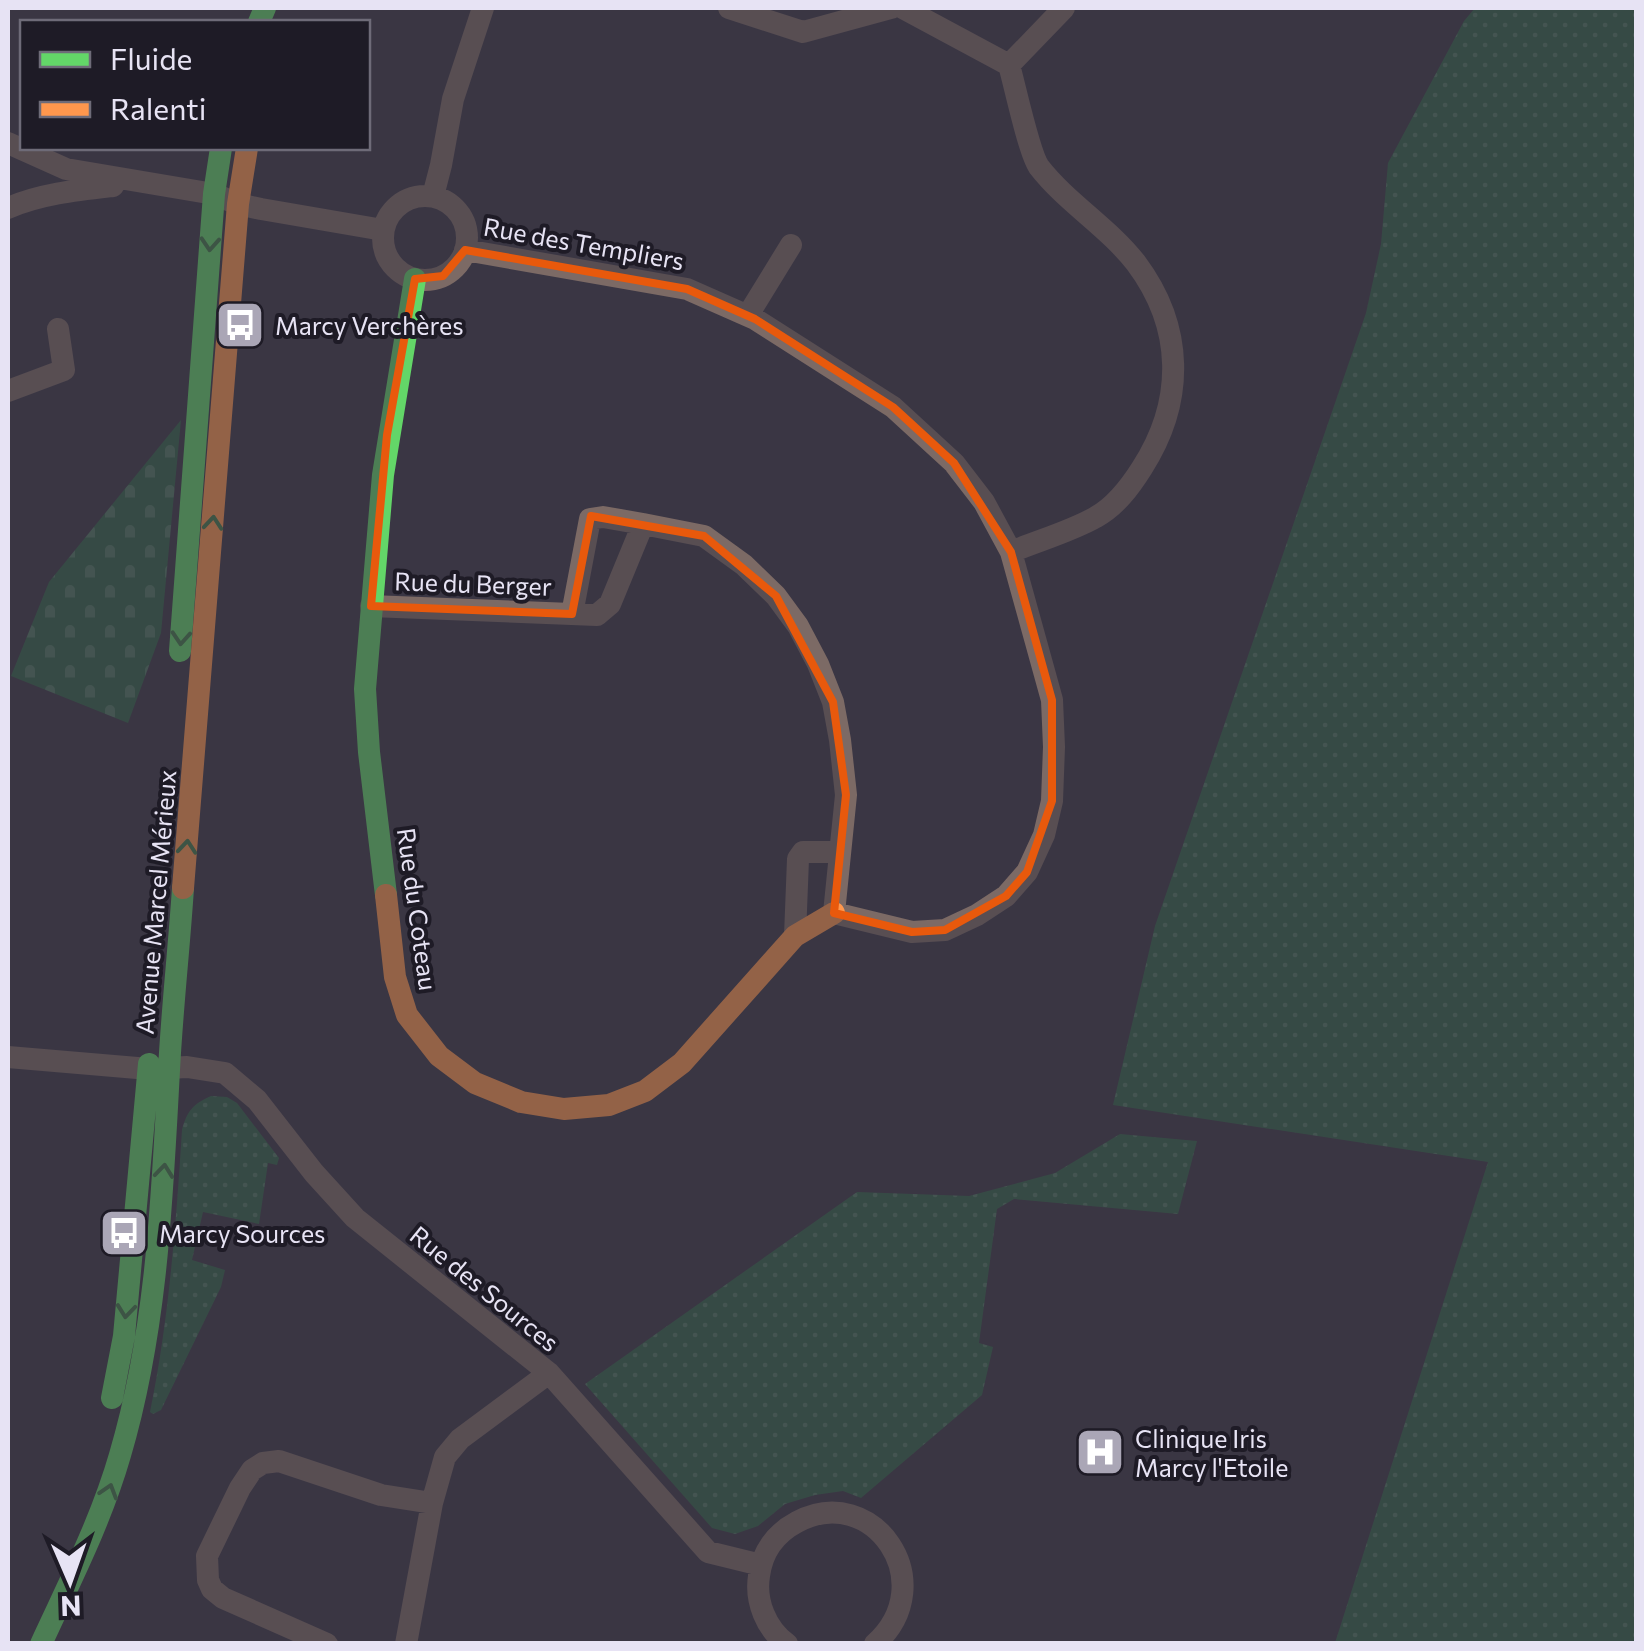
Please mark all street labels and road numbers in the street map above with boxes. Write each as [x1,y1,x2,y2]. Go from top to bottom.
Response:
street label: Rue des Templiers [481,211,687,275]
street label: Rue du Berger [394,565,552,601]
street label: Avenue Marcel Mérieux [129,769,181,1035]
street label: Rue du Coteau [392,826,444,992]
street label: Rue des Sources [405,1219,565,1357]

